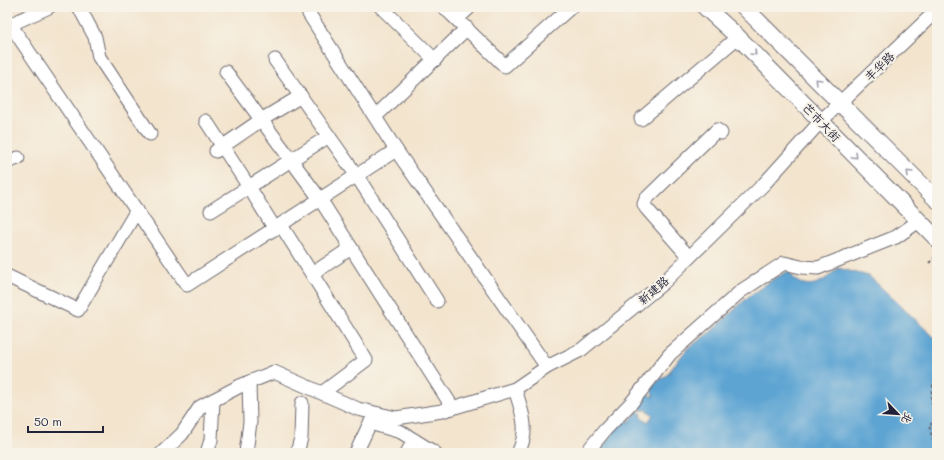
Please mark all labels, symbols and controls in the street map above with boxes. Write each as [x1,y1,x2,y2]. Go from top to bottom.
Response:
one-way arrow [749,48,757,56]
street label: 丰华路 [860,48,898,84]
one-way arrow [815,78,823,86]
street label: 芒市大街 [800,99,844,145]
one-way arrow [850,151,858,159]
one-way arrow [906,170,914,178]
street label: 新建路 [634,272,672,308]
north arrow [878,394,918,434]
scale bar [28,408,103,434]
text: 北 [898,410,917,427]
text: 50 m [34,413,62,429]

